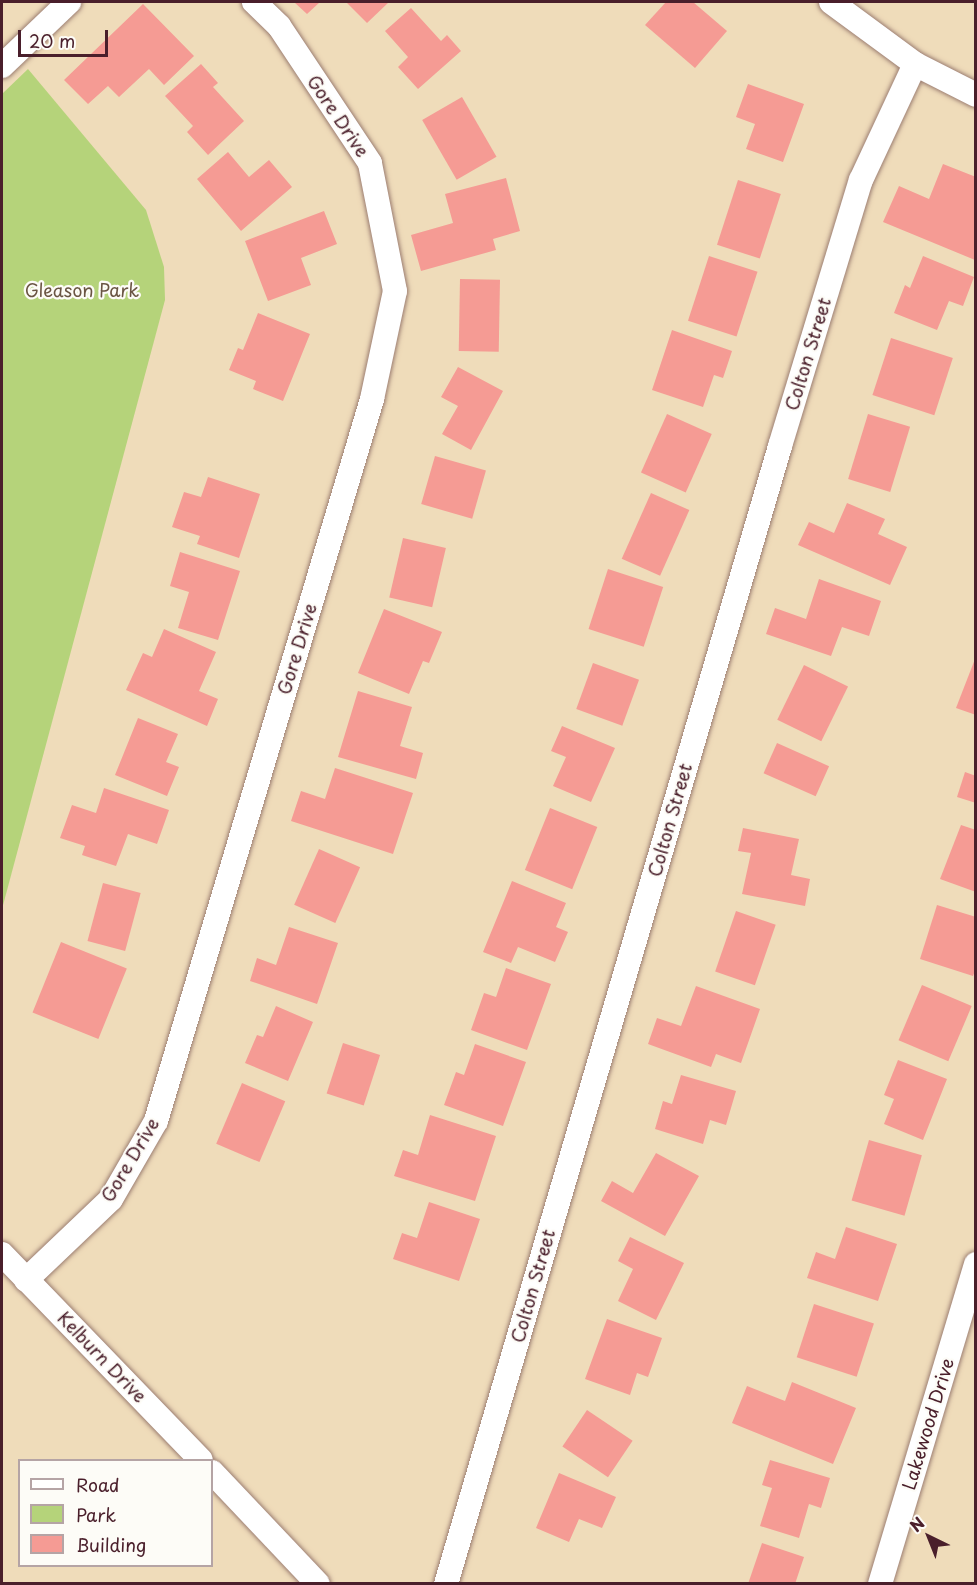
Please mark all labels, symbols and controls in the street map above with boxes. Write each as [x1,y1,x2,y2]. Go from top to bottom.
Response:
scale bar [21,18,111,56]
text: 20 m [29,27,75,54]
street label: Gore Drive [303,71,373,161]
park label: Gleason Park [25,279,139,301]
street label: Colton Street [781,295,835,413]
street label: Gore Drive [273,601,321,697]
street label: Colton Street [644,761,696,879]
street label: Gore Drive [97,1114,163,1206]
street label: Colton Street [507,1227,559,1345]
street label: Kelburn Drive [53,1307,151,1407]
street label: Lakewood Drive [898,1355,958,1493]
legend [18,1459,213,1567]
text: Road [76,1471,120,1498]
text: Park [76,1501,116,1528]
north arrow [899,1507,959,1567]
text: N [904,1511,930,1537]
text: Building [76,1531,146,1558]

